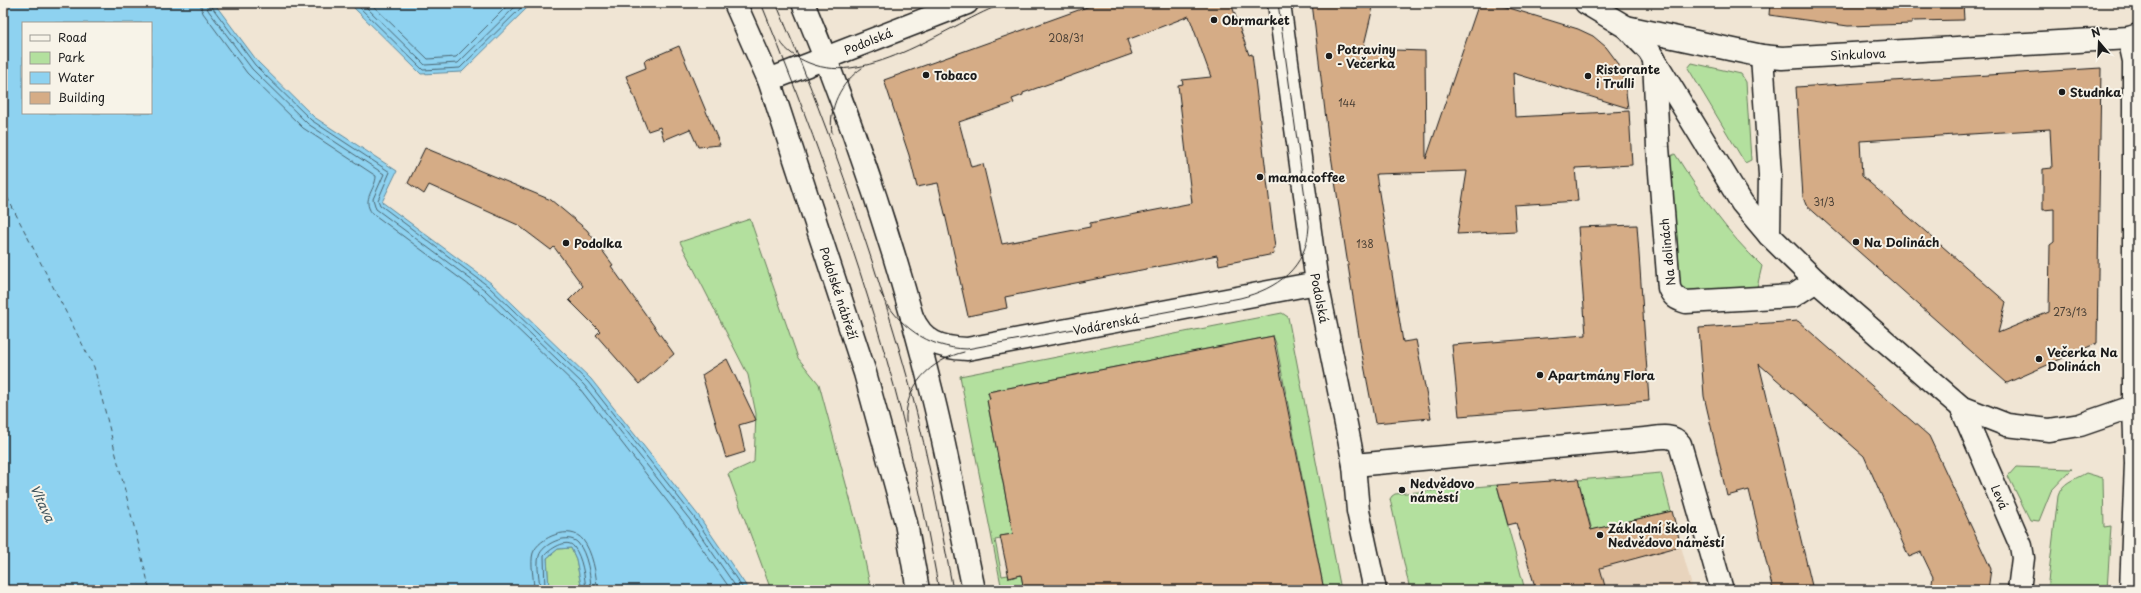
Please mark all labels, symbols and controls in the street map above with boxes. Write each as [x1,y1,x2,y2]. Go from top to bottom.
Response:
place label: Obrmarket [1222,11,1290,29]
marker: Obrmarket [1209,15,1219,25]
legend [22,22,152,114]
north arrow [2079,22,2119,62]
street label: Podolská [841,23,895,59]
text: N [2089,23,2103,42]
text: Road [58,28,87,46]
house number: 208/31 [1048,30,1084,45]
place label: Potraviny - Večerka [1337,40,1396,72]
street label: Sinkulova [1830,44,1887,64]
text: Park [58,48,85,66]
marker: Potraviny - Večerka [1324,51,1334,61]
place label: Ristorante i Trulli [1596,60,1660,92]
place label: Tobaco [934,66,977,84]
text: Water [58,68,95,86]
marker: Tobaco [921,70,931,80]
marker: Ristorante i Trulli [1583,71,1593,81]
place label: Studnka [2070,83,2121,101]
marker: Studnka [2057,87,2067,97]
text: Building [58,88,105,106]
house number: 144 [1338,95,1356,110]
place label: mamacoffee [1268,168,1346,186]
marker: mamacoffee [1255,172,1265,182]
house number: 31/3 [1813,194,1835,209]
street label: Na dolinách [1654,217,1680,287]
place label: Na Dolinách [1864,233,1939,251]
place label: Podolka [574,234,622,252]
house number: 138 [1356,236,1374,251]
marker: Na Dolinách [1851,237,1861,247]
marker: Podolka [561,238,571,248]
street label: Podolské nábřeží [816,244,863,342]
street label: Podolská [1306,271,1334,325]
house number: 273/13 [2053,304,2087,319]
street label: Vodárenská [1071,309,1141,339]
place label: Večerka Na Dolinách [2047,343,2119,375]
marker: Večerka Na Dolinách [2034,354,2044,364]
place label: Apartmány Flora [1548,366,1656,384]
marker: Apartmány Flora [1535,370,1545,380]
place label: Nedvědovo náměstí [1410,474,1475,506]
water label: Vltava [26,481,60,526]
street label: Levá [1987,482,2013,513]
marker: Nedvědovo náměstí [1397,485,1407,495]
place label: Základní škola Nedvědovo náměstí [1608,519,1725,551]
marker: Základní škola Nedvědovo náměstí [1595,530,1605,540]

